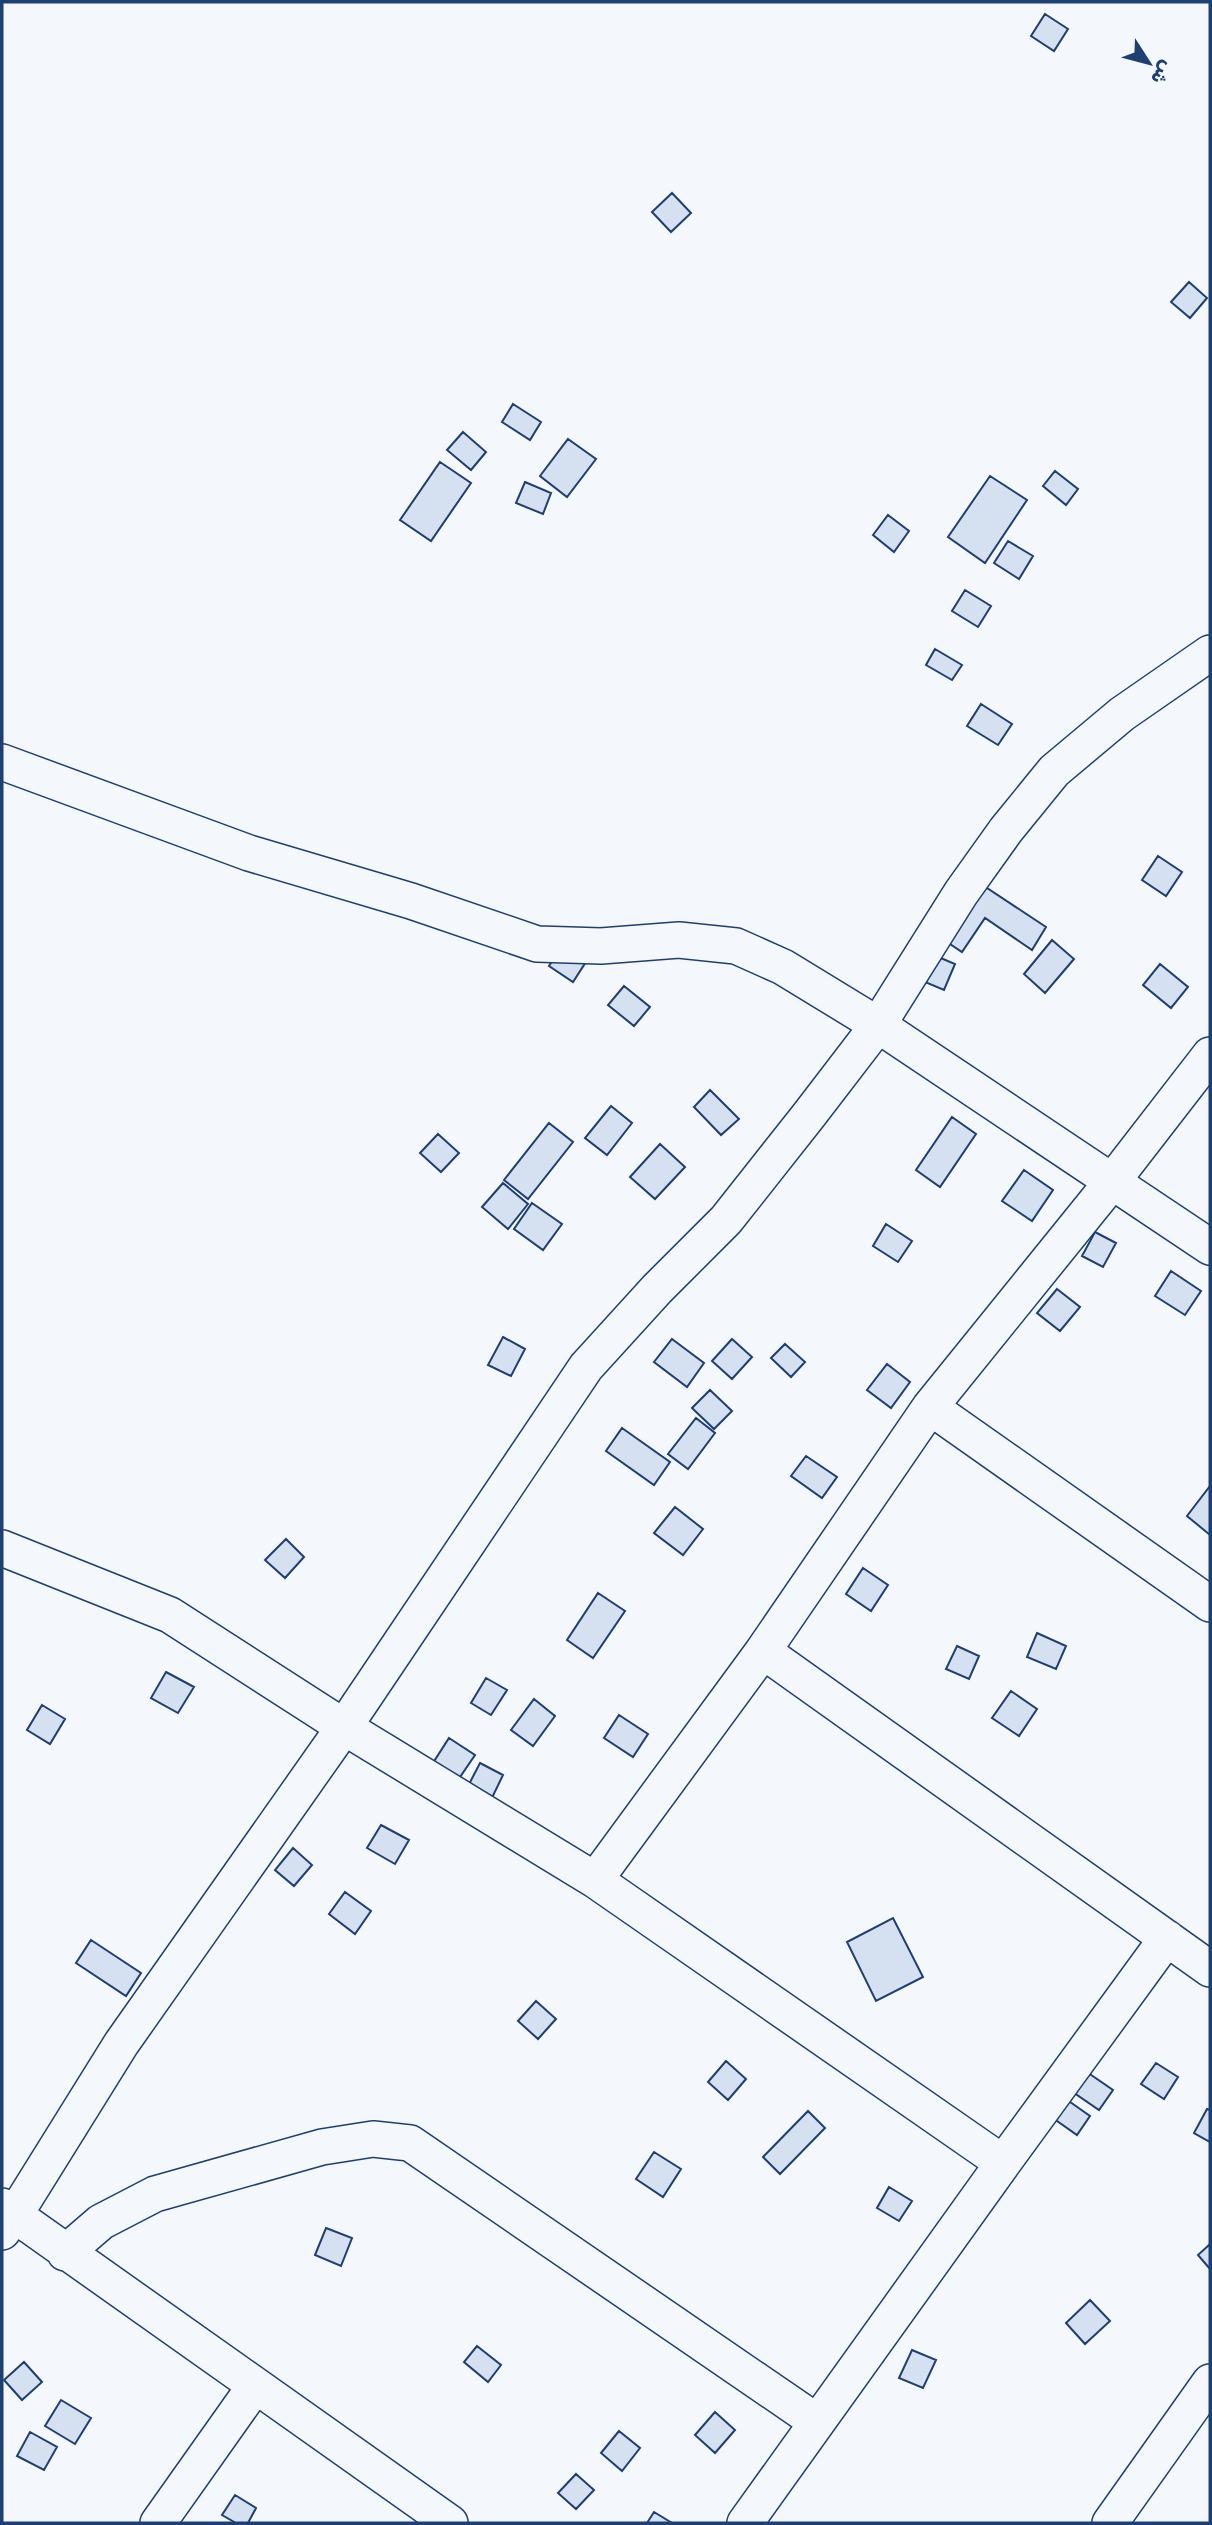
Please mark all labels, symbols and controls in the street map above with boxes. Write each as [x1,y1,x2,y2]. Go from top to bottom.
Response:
north arrow [1114,28,1184,98]
text: ش [1146,56,1179,89]

